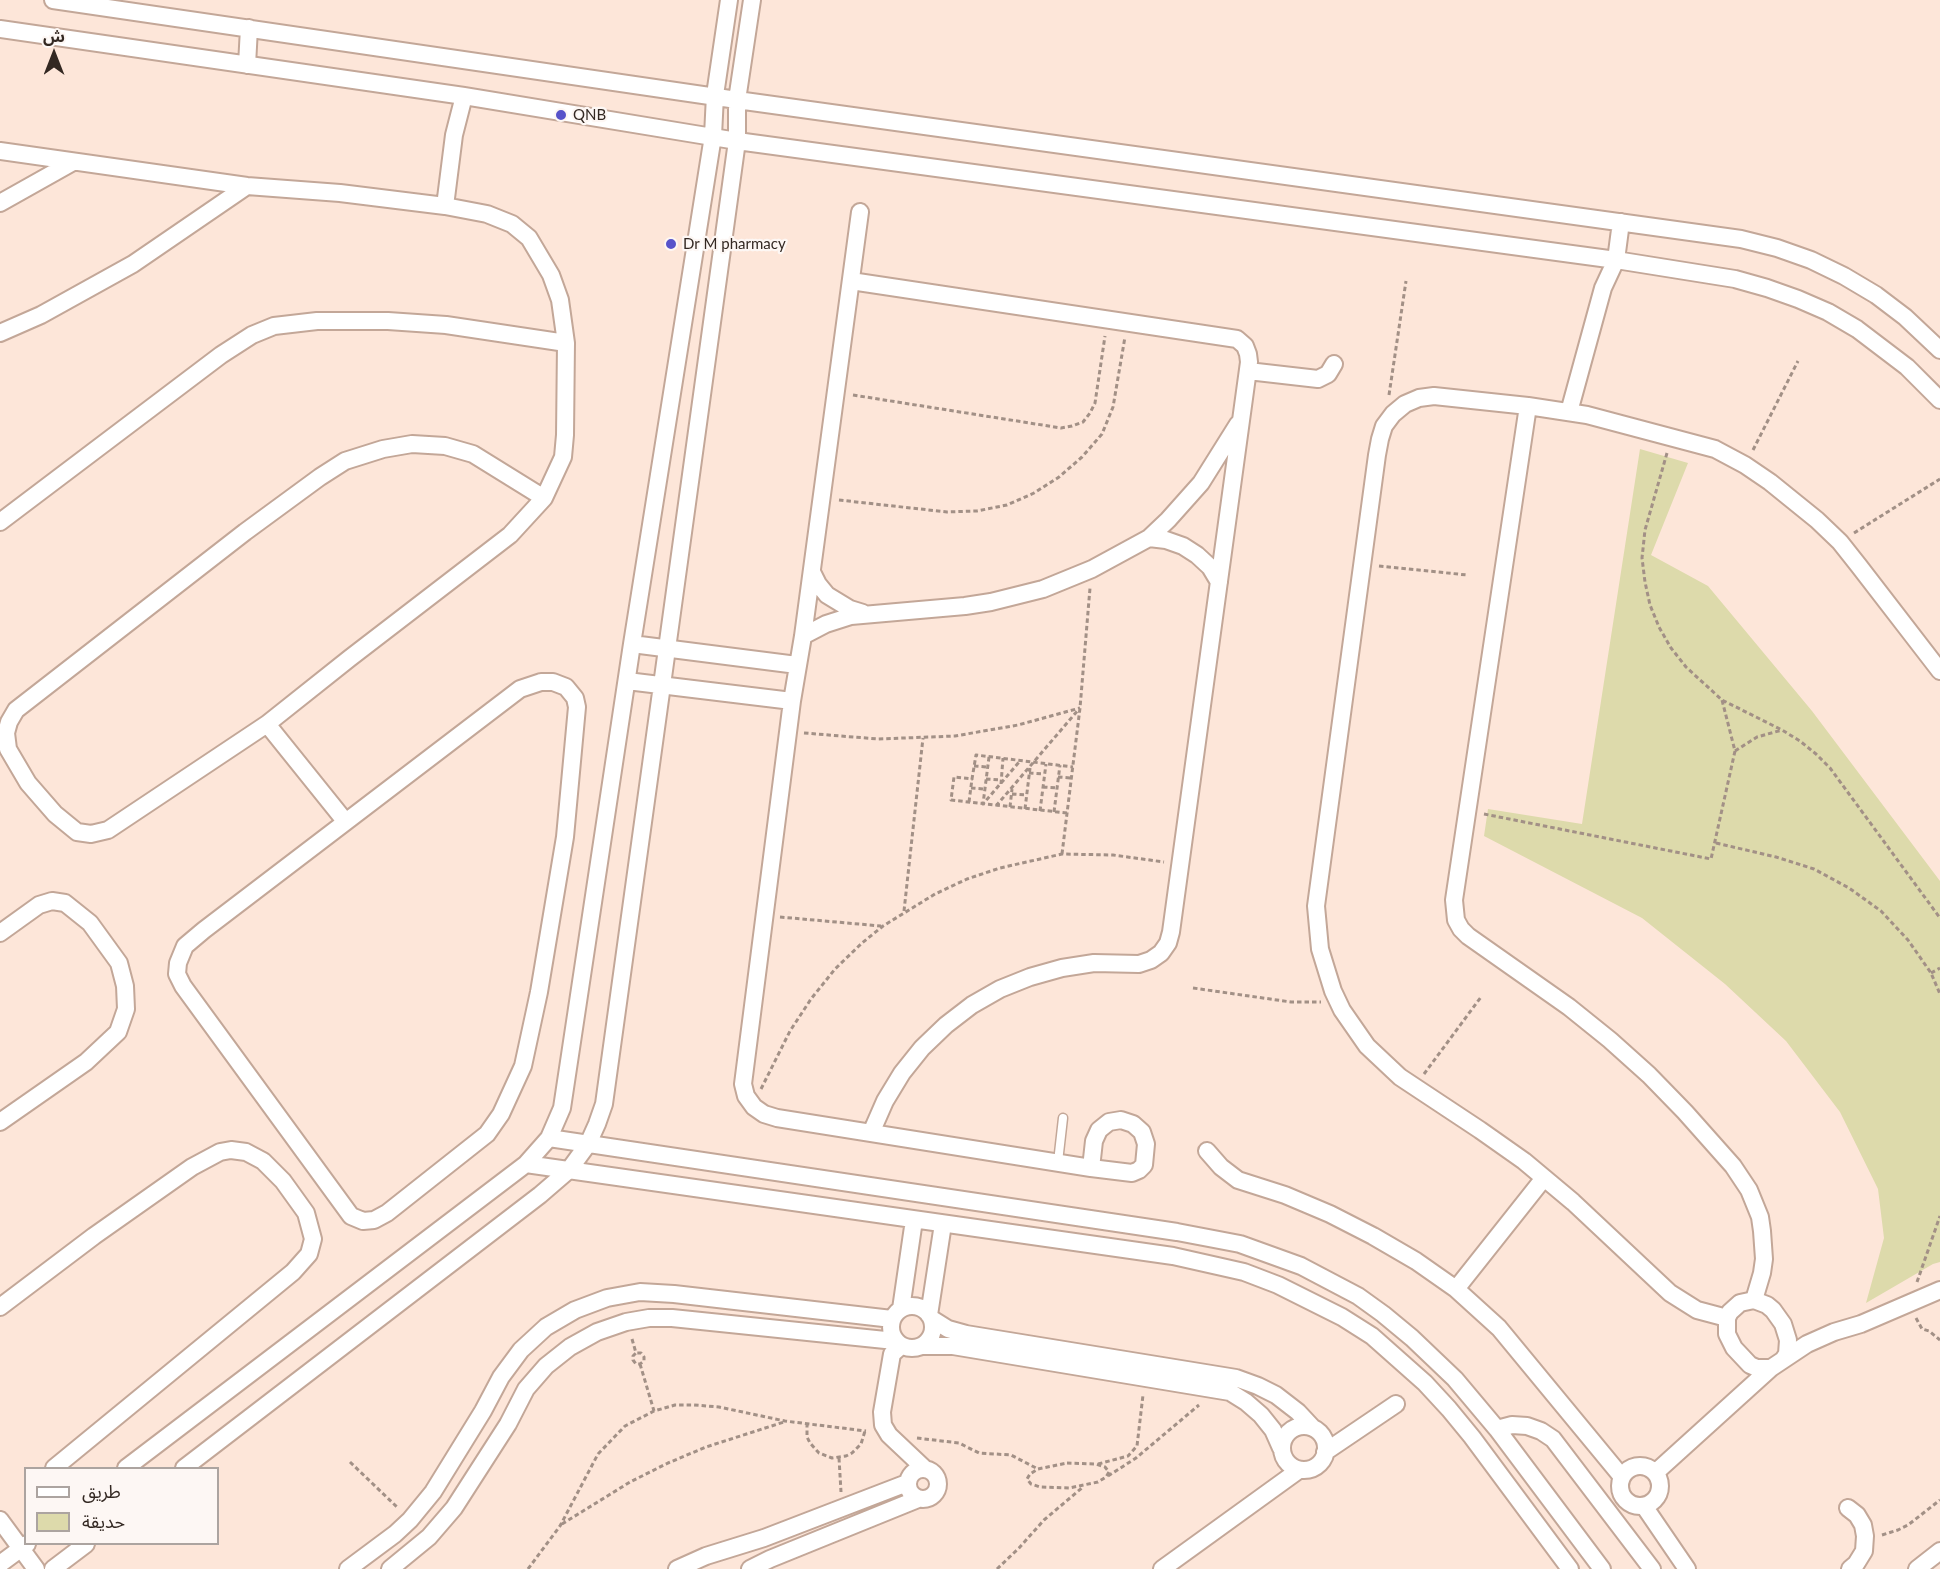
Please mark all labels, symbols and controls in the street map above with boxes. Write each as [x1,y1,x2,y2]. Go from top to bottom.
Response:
north arrow [24,24,84,84]
text: ش [43,26,65,45]
place label: QNB [573,106,606,124]
marker: QNB [554,108,568,122]
place label: Dr M pharmacy [683,235,786,253]
marker: Dr M pharmacy [664,237,678,251]
legend [24,1467,219,1545]
text: طريق [82,1480,121,1502]
text: حديقة [82,1510,125,1532]

